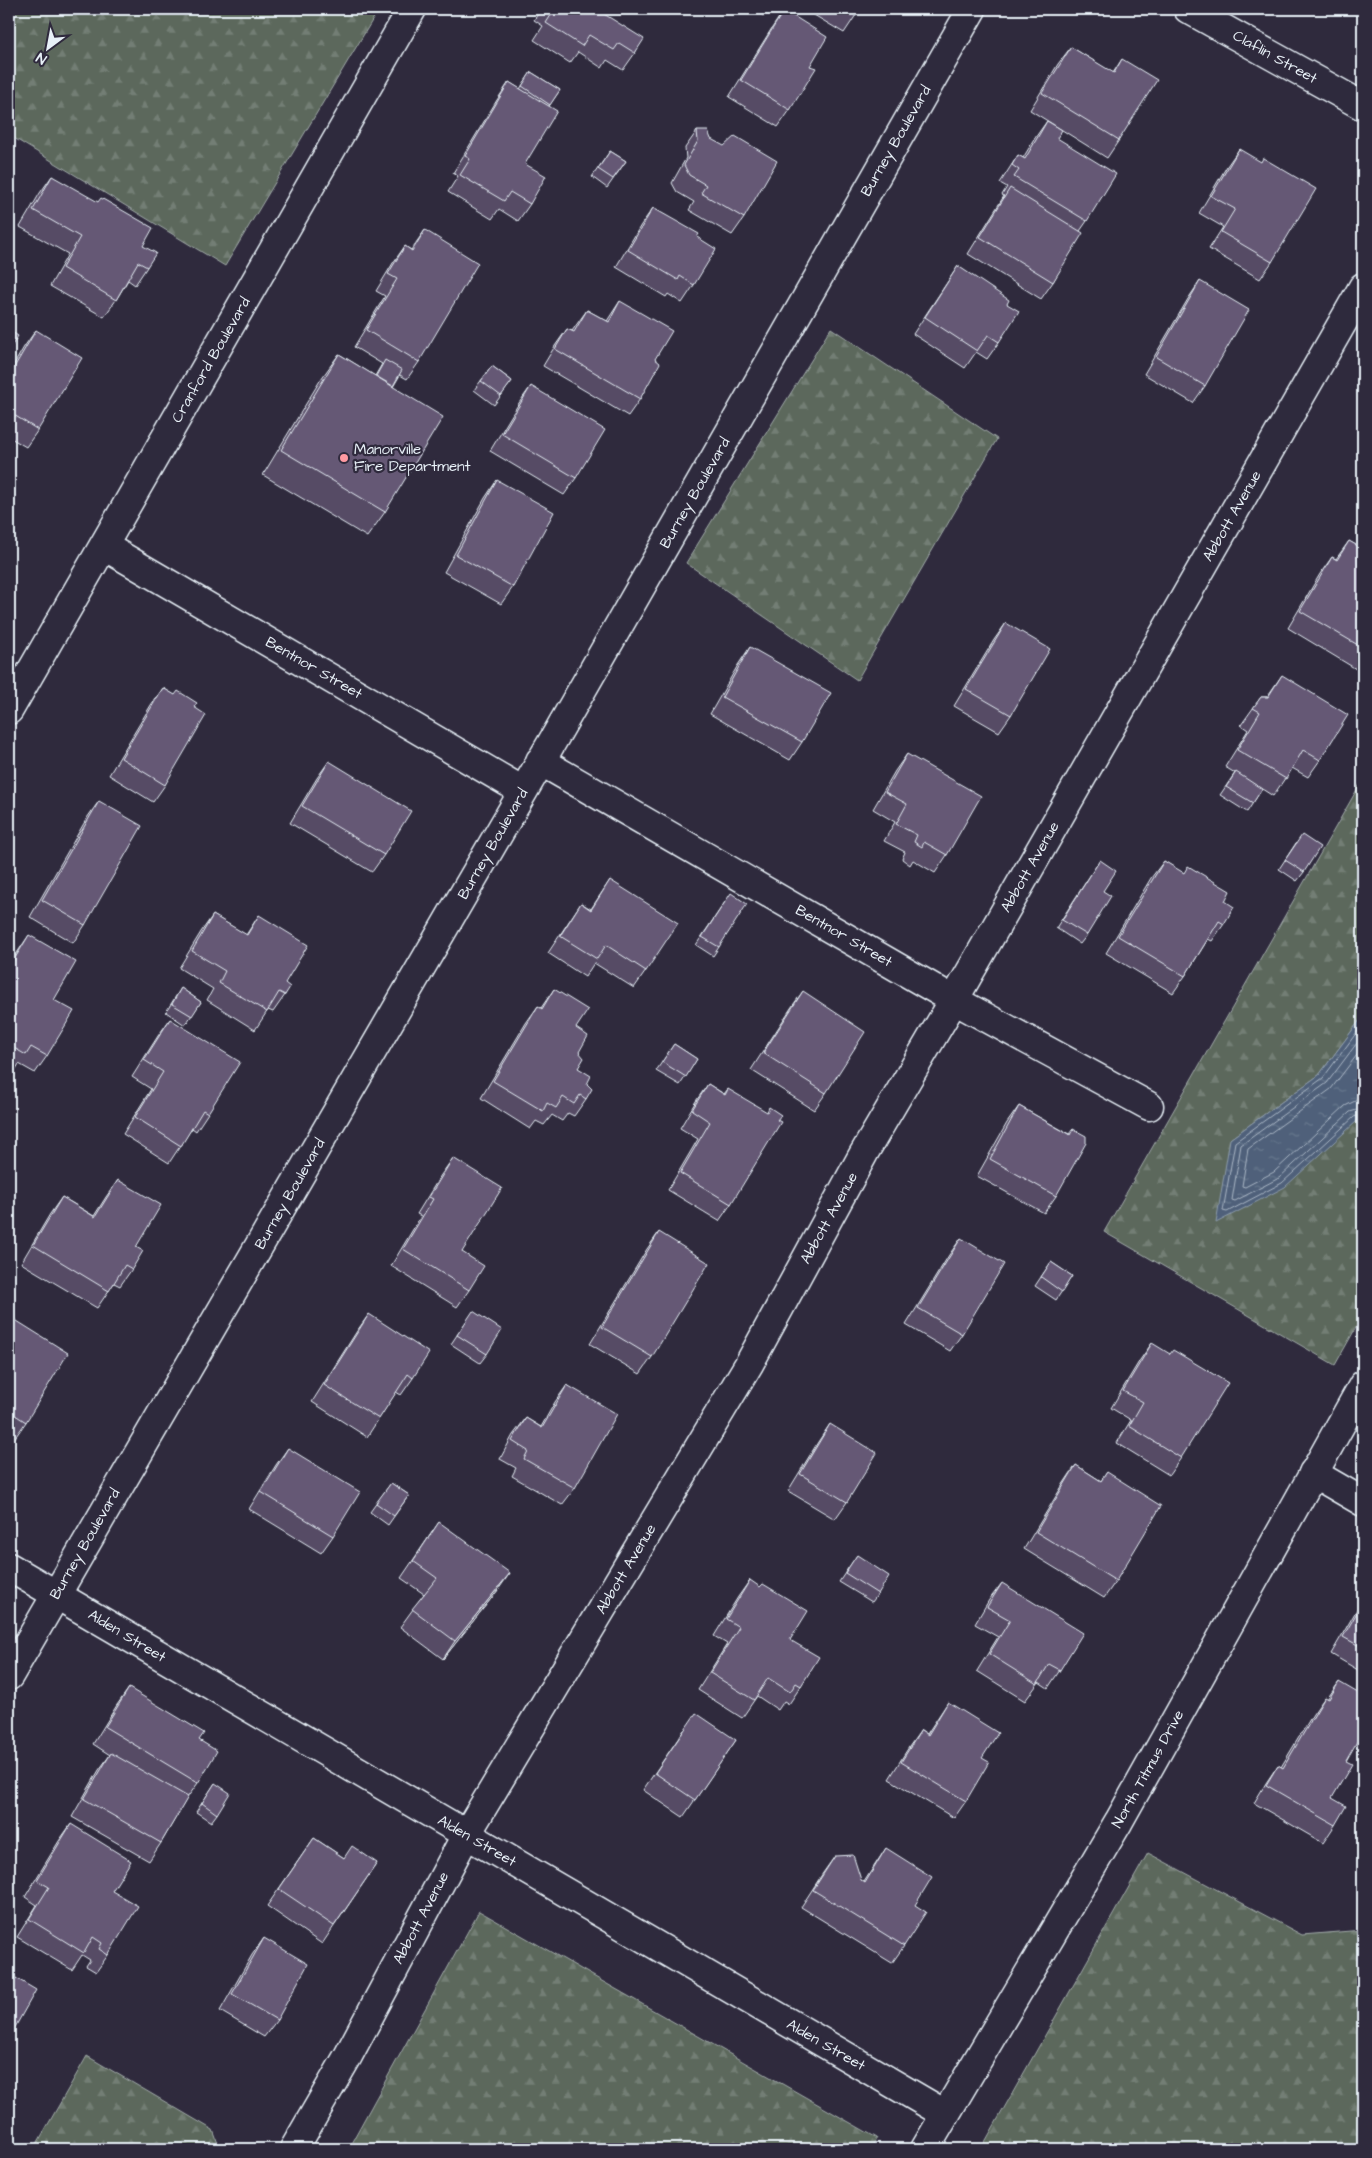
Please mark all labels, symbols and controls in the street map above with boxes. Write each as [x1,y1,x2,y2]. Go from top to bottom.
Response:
north arrow [22,22,72,72]
street label: Claflin Street [1229,25,1321,89]
text: N [32,47,51,69]
street label: Burney Boulevard [856,81,937,201]
street label: Cranford Boulevard [166,293,256,427]
street label: Burney Boulevard [655,433,736,553]
place label: Manorville Fire Department [354,439,471,477]
marker: Manorville Fire Department [338,452,350,464]
street label: Abbott Avenue [1197,467,1267,565]
street label: Bentnor Street [262,632,366,704]
street label: Burney Boulevard [453,784,534,904]
street label: Abbott Avenue [995,818,1065,916]
street label: Bentnor Street [792,900,896,972]
street label: Burney Boulevard [250,1134,331,1254]
street label: Abbott Avenue [795,1168,863,1268]
street label: Burney Boulevard [45,1484,126,1604]
street label: Abbott Avenue [591,1520,661,1618]
street label: Alden Street [84,1604,170,1668]
street label: North Titmus Drive [1107,1706,1189,1832]
street label: Alden Street [434,1810,520,1872]
street label: Abbott Avenue [388,1868,454,1968]
street label: Alden Street [783,2014,869,2076]

